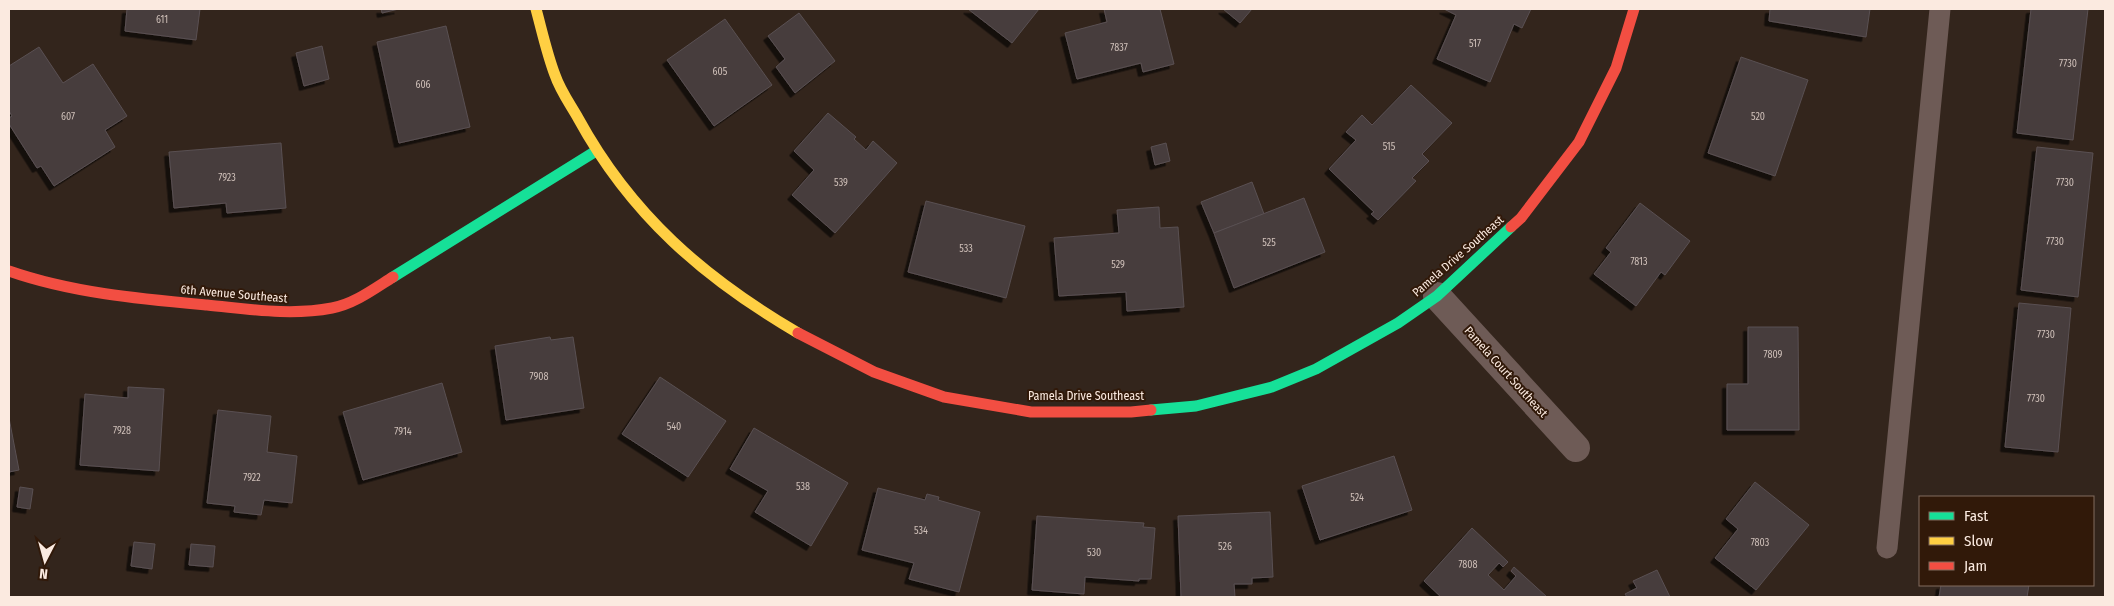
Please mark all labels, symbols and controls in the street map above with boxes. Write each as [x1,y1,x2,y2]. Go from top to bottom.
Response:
house number: 611 [156,14,168,26]
house number: 517 [1469,38,1481,50]
house number: 7837 [1110,42,1128,54]
house number: 7730 [2059,58,2077,70]
house number: 605 [713,66,728,78]
house number: 606 [415,79,431,91]
house number: 607 [61,111,75,123]
house number: 520 [1751,111,1765,123]
house number: 515 [1383,141,1396,153]
house number: 7923 [218,172,236,184]
house number: 539 [834,177,848,189]
house number: 7730 [2056,177,2074,189]
street label: Pamela Drive Southeast [1410,213,1506,299]
house number: 7730 [2046,236,2064,248]
house number: 525 [1262,237,1276,249]
house number: 533 [959,243,973,255]
house number: 7813 [1630,256,1648,268]
house number: 529 [1111,259,1125,271]
street label: 6th Avenue Southeast [180,282,288,306]
street label: Pamela Court Southeast [1462,324,1551,420]
house number: 7730 [2037,329,2055,341]
house number: 7809 [1764,349,1783,361]
house number: 7908 [530,371,548,383]
street label: Pamela Drive Southeast [1028,389,1144,403]
house number: 7730 [2027,393,2045,405]
house number: 540 [667,421,681,433]
house number: 7928 [113,425,131,437]
house number: 7914 [394,426,412,438]
house number: 7922 [243,472,261,484]
house number: 538 [796,481,810,493]
house number: 524 [1350,492,1364,504]
legend [1919,496,2094,586]
text: Fast [1964,507,1988,525]
house number: 534 [914,525,928,537]
text: Slow [1964,532,1993,550]
north arrow [20,536,70,586]
house number: 7803 [1751,537,1770,549]
house number: 526 [1218,541,1232,553]
house number: 530 [1087,547,1101,559]
text: Jam [1964,557,1987,575]
house number: 7808 [1458,559,1478,571]
text: N [39,565,49,582]

